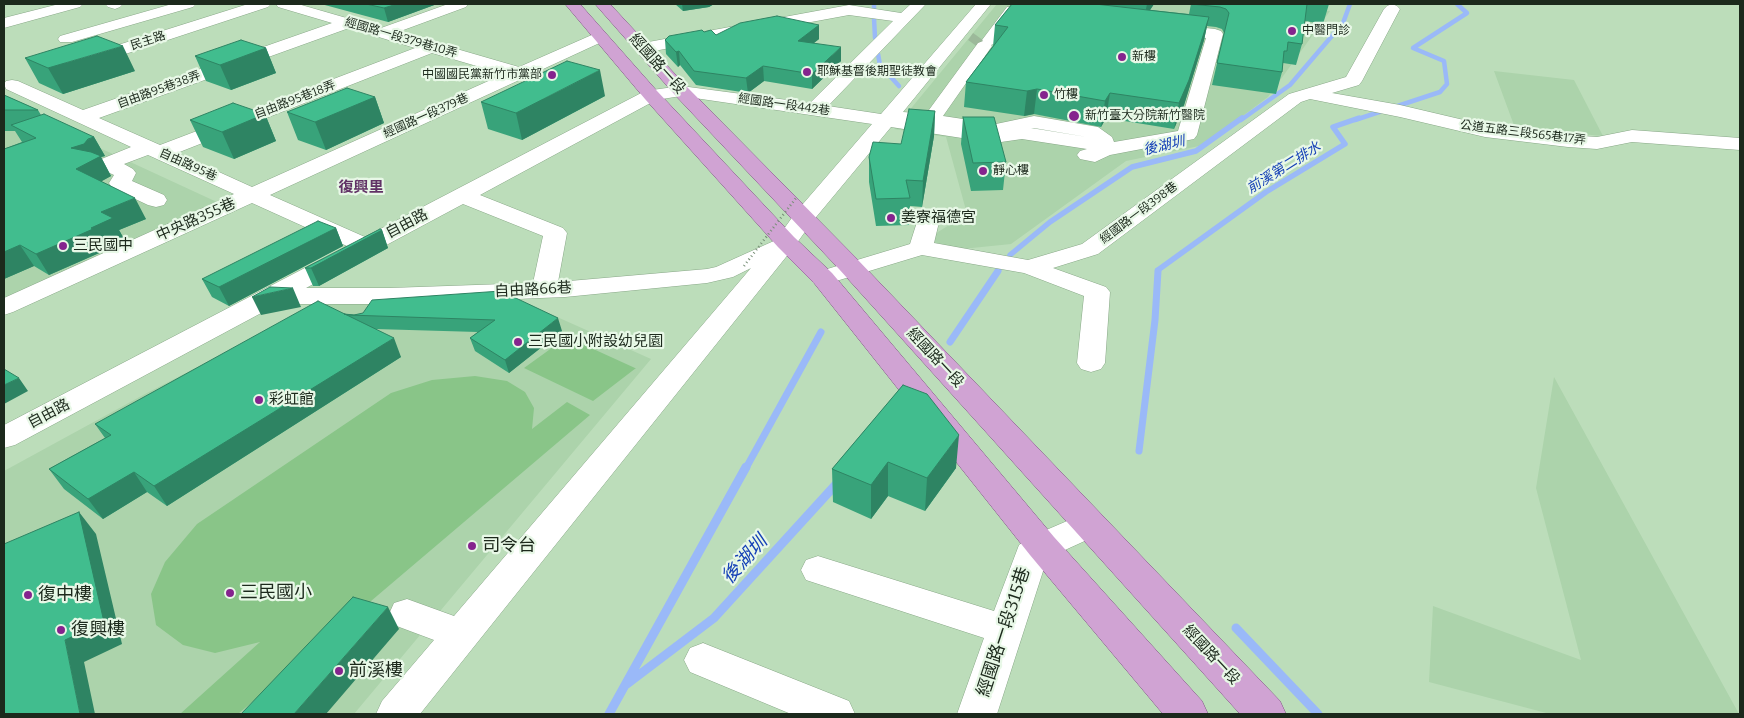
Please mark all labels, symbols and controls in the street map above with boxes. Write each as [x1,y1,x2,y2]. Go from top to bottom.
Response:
street label: 經國路一段379巷10弄 [343,15,459,61]
place label: 中醫門診 [1302,24,1350,38]
marker: 中醫門診 [1286,25,1298,37]
street label: 民主路 [129,29,167,53]
street label: 經國路一段 [625,30,689,98]
place label: 新樓 [1132,50,1156,64]
marker: 新樓 [1116,51,1128,63]
place label: 耶穌基督後期聖徒教會 [817,65,937,79]
marker: 耶穌基督後期聖徒教會 [801,66,813,78]
street label: 自由路95巷38弄 [115,68,203,112]
place label: 中國國民黨新竹市黨部 [422,68,542,82]
marker: 中國國民黨新竹市黨部 [546,69,558,81]
street label: 自由路95巷18弄 [252,78,338,122]
place label: 竹樓 [1054,88,1078,102]
marker: 竹樓 [1038,89,1050,101]
street label: 經國路一段379巷 [381,91,471,141]
street label: 經國路一段442巷 [737,91,831,119]
marker: 新竹臺大分院新竹醫院 [1067,109,1081,123]
place label: 新竹臺大分院新竹醫院 [1085,109,1205,123]
street label: 公道五路三段565巷17弄 [1459,118,1587,148]
water label: 後湖圳 [1142,133,1186,159]
water label: 前溪第二排水 [1244,139,1324,197]
street label: 自由路95巷 [157,146,219,184]
place label: 靜心樓 [993,164,1029,178]
marker: 靜心樓 [977,165,989,177]
district label: 復興里 [339,179,383,197]
street label: 經國路一段398巷 [1097,179,1181,247]
street label: 中央路355巷 [154,195,238,245]
street label: 自由路 [383,205,431,243]
place label: 姜寮福德宮 [901,209,976,227]
marker: 姜寮福德宮 [885,212,897,224]
place label: 三民國中 [73,237,133,255]
marker: 三民國中 [57,240,69,252]
street label: 自由路66巷 [494,279,572,301]
street label: 經國路一段 [903,324,967,392]
place label: 三民國小附設幼兒園 [528,333,663,351]
marker: 三民國小附設幼兒園 [512,336,524,348]
place label: 彩虹館 [269,391,314,409]
marker: 彩虹館 [253,394,265,406]
street label: 自由路 [25,395,73,433]
water label: 後湖圳 [717,531,773,589]
place label: 司令台 [482,535,536,557]
marker: 司令台 [466,540,478,552]
street label: 經國路一段315巷 [973,564,1035,700]
place label: 三民國小 [240,582,312,604]
place label: 復中樓 [38,584,92,606]
marker: 三民國小 [224,587,236,599]
marker: 復中樓 [22,589,34,601]
place label: 復興樓 [71,619,125,641]
street label: 經國路一段 [1179,621,1243,689]
marker: 復興樓 [55,624,67,636]
place label: 前溪樓 [349,660,403,682]
marker: 前溪樓 [333,665,345,677]

